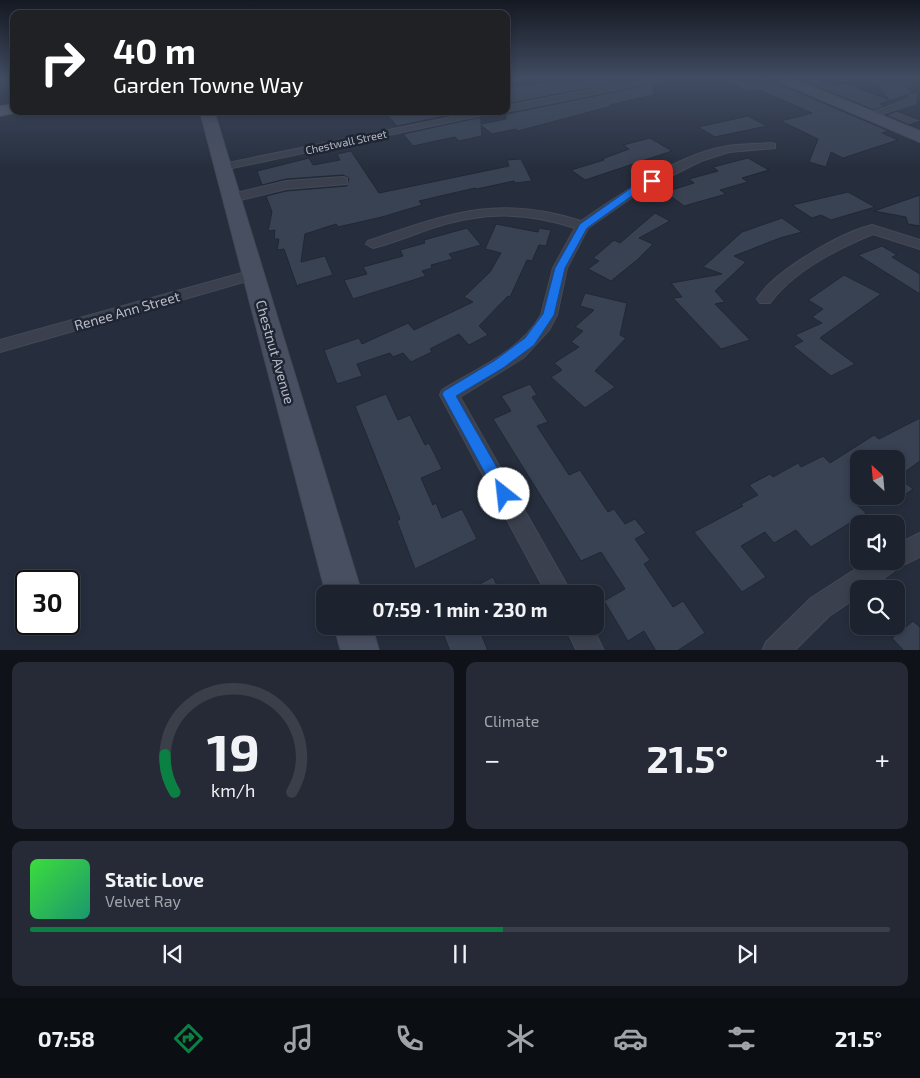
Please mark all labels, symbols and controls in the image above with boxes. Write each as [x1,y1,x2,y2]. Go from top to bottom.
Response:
text: 40 m [113,29,196,71]
icon: right [30,30,95,95]
text: Garden Towne Way [113,71,304,97]
street label: Chestwall Street [304,127,388,156]
pin [631,160,673,202]
icon: arrive [638,167,666,195]
street label: Renee Ann Street [72,287,182,334]
street label: Chestnut Avenue [253,298,298,406]
north arrow [850,450,905,505]
map controls [850,450,905,635]
position arrow [477,467,529,519]
button: sound [850,515,905,570]
speed limit sign: 30 [15,570,80,635]
button: search [850,580,905,635]
text: 07:59 · 1 min · 230 m [373,598,547,621]
text: Climate [484,711,539,730]
text: 19 [206,719,260,781]
text: 21.5° [647,735,728,781]
text: − [484,742,500,776]
text: + [875,742,890,776]
text: km/h [211,779,255,801]
text: Static Love [105,868,204,891]
text: Velvet Ray [105,891,181,910]
icon: previous [159,940,187,968]
icon: pause [446,940,474,968]
icon: next [733,940,761,968]
icon: directions [171,1021,206,1056]
icon: music [281,1021,316,1056]
icon: phone [392,1021,427,1056]
icon: climate [503,1021,538,1056]
icon: car [613,1021,648,1056]
icon: filters [724,1021,759,1056]
text: 07:58 [38,1025,95,1051]
text: 21.5° [835,1025,882,1051]

